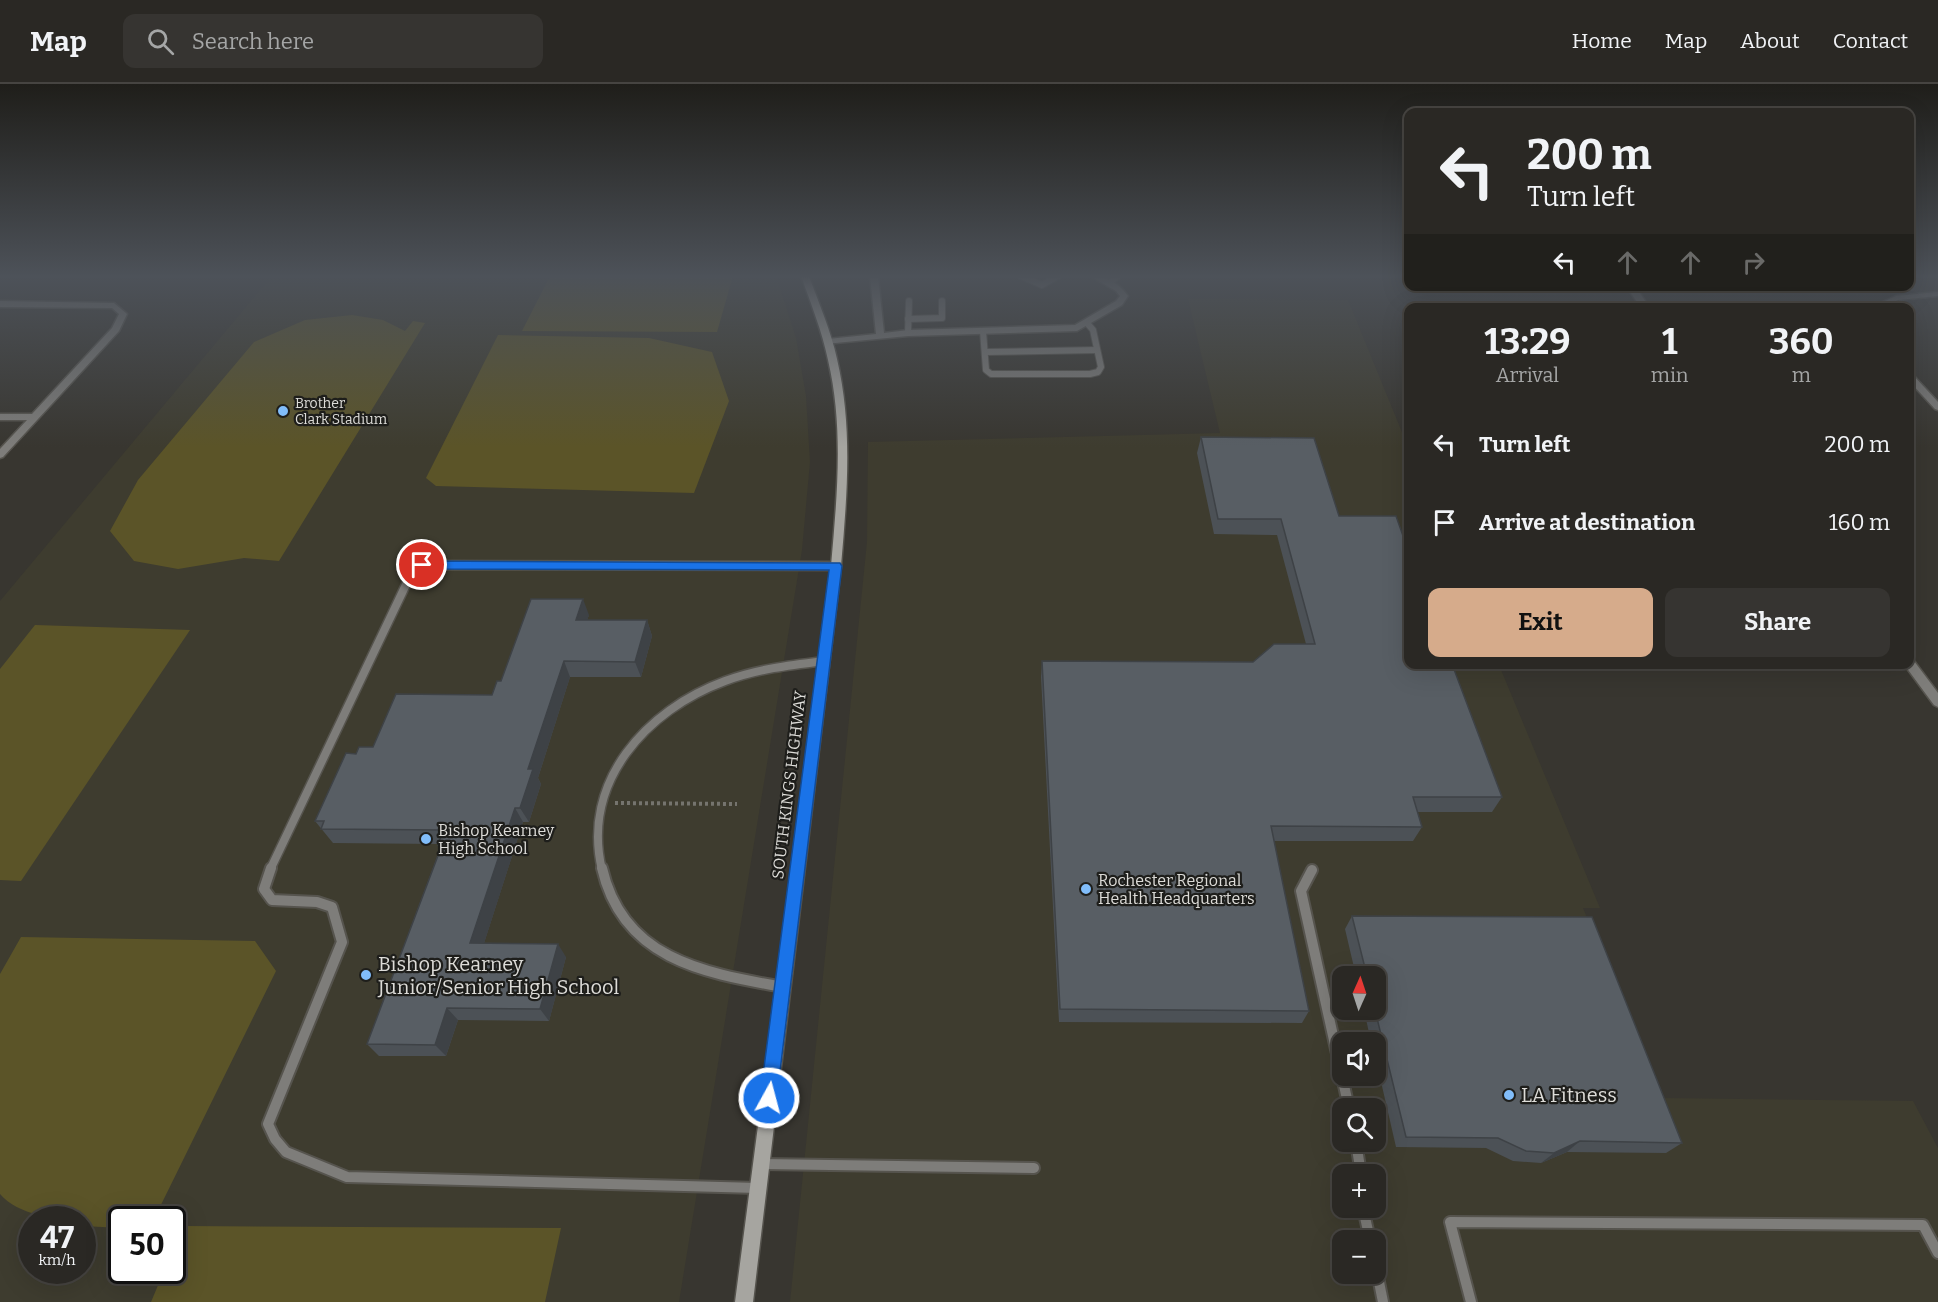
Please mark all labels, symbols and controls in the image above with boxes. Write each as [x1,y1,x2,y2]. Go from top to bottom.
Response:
search box [123,14,543,68]
text: Map [30,25,87,58]
icon: search [144,25,177,58]
text: Search here [192,28,314,55]
text: Home [1572,28,1632,54]
text: Map [1665,28,1707,54]
text: About [1740,28,1800,54]
text: Contact [1833,28,1908,54]
text: 200 m [1527,130,1652,180]
icon: left [1428,132,1506,210]
text: Turn left [1527,181,1635,213]
icon: left [1548,246,1581,279]
icon: ahead [1611,246,1644,279]
icon: ahead [1674,246,1707,279]
icon: right [1737,246,1770,279]
text: 13:29 [1484,320,1571,364]
text: 1 [1662,320,1677,364]
text: 360 [1769,320,1834,364]
text: Arrival [1496,363,1559,387]
text: min [1651,363,1689,387]
text: m [1792,363,1811,387]
place label: Brother Clark Stadium [295,395,388,428]
marker: Brother Clark Stadium [276,404,290,418]
icon: left [1428,428,1461,461]
text: Turn left [1479,431,1571,458]
text: 200 m [1824,431,1890,458]
icon: arrive [1428,506,1461,539]
text: Arrive at destination [1479,509,1695,536]
text: 160 m [1829,509,1890,536]
pin [396,539,447,590]
icon: arrive [405,548,438,581]
button: Exit [1428,588,1653,657]
button: Share [1665,588,1890,657]
street label: SOUTH KINGS HIGHWAY [768,689,810,880]
place label: Bishop Kearney High School [438,821,555,858]
marker: Bishop Kearney High School [419,832,433,846]
place label: Rochester Regional Health Headquarters [1098,871,1255,908]
marker: Rochester Regional Health Headquarters [1079,882,1093,896]
place label: Bishop Kearney Junior/Senior High School [377,952,620,999]
north arrow [1332,966,1386,1020]
map controls [1332,966,1386,1284]
marker: Bishop Kearney Junior/Senior High School [359,968,373,982]
button: sound [1332,1032,1386,1086]
position arrow [737,1066,801,1130]
place label: LA Fitness [1521,1083,1617,1107]
marker: LA Fitness [1502,1088,1516,1102]
button: search [1332,1098,1386,1152]
button: + [1332,1164,1386,1218]
speed limit sign: 50 [108,1206,186,1284]
text: 47 [40,1220,74,1256]
button: − [1332,1230,1386,1284]
text: km/h [38,1251,76,1269]

